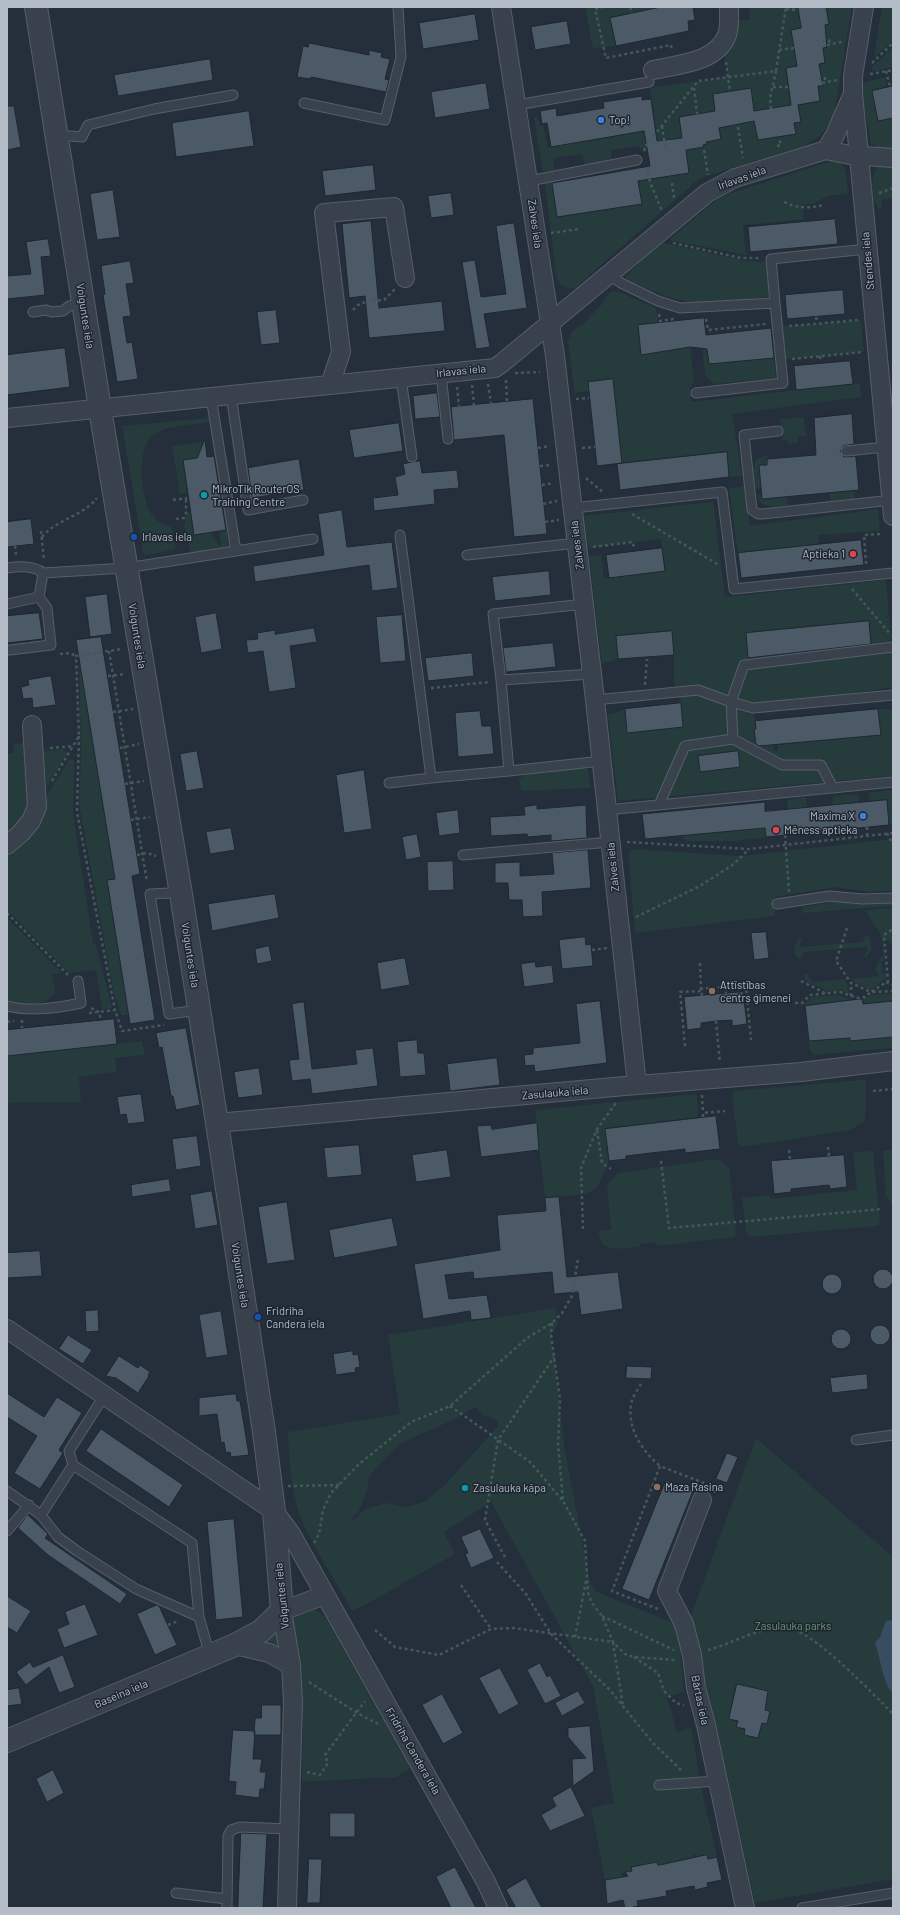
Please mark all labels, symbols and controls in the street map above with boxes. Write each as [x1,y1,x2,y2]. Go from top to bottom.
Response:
place label: Top! [609,113,630,127]
marker: Top! [596,115,606,125]
street label: Irlavas iela [716,163,768,193]
street label: Zalves iela [525,199,545,249]
street label: Stendes iela [859,232,877,290]
street label: Volguntes iela [73,282,97,350]
street label: Irlavas iela [435,362,487,380]
place label: MikroTik RouterOS Training Centre [212,482,300,508]
marker: MikroTik RouterOS Training Centre [199,490,209,500]
street label: Zalves iela [567,520,587,570]
place label: Irlavas iela [142,530,192,544]
marker: Irlavas iela [129,532,139,542]
place label: Aptieka 1 [802,547,845,561]
marker: Aptieka 1 [848,549,858,559]
street label: Volguntes iela [125,602,149,670]
place label: Maxima X [810,809,855,823]
marker: Maxima X [858,811,868,821]
place label: Mēness aptieka [784,823,857,837]
marker: Mēness aptieka [771,825,781,835]
street label: Zalves iela [604,842,622,892]
street label: Volguntes iela [178,921,202,989]
place label: Attīstības centrs ģimenei [720,978,791,1004]
marker: Attīstības centrs ģimenei [707,986,717,996]
street label: Zasulauka iela [521,1084,589,1102]
street label: Volguntes iela [228,1241,252,1309]
place label: Fridriha Candera iela [266,1304,325,1330]
marker: Fridriha Candera iela [253,1312,263,1322]
place label: Maza Rasiņa [665,1480,723,1494]
place label: Zasulauka kāpa [473,1481,546,1495]
marker: Maza Rasiņa [652,1482,662,1492]
marker: Zasulauka kāpa [460,1483,470,1493]
street label: Volguntes iela [272,1562,292,1630]
park label: Zasulauka parks [755,1619,831,1633]
street label: Bārtas iela [688,1674,712,1726]
street label: Baseina iela [92,1677,150,1711]
street label: Fridriha Candera iela [383,1705,443,1797]

